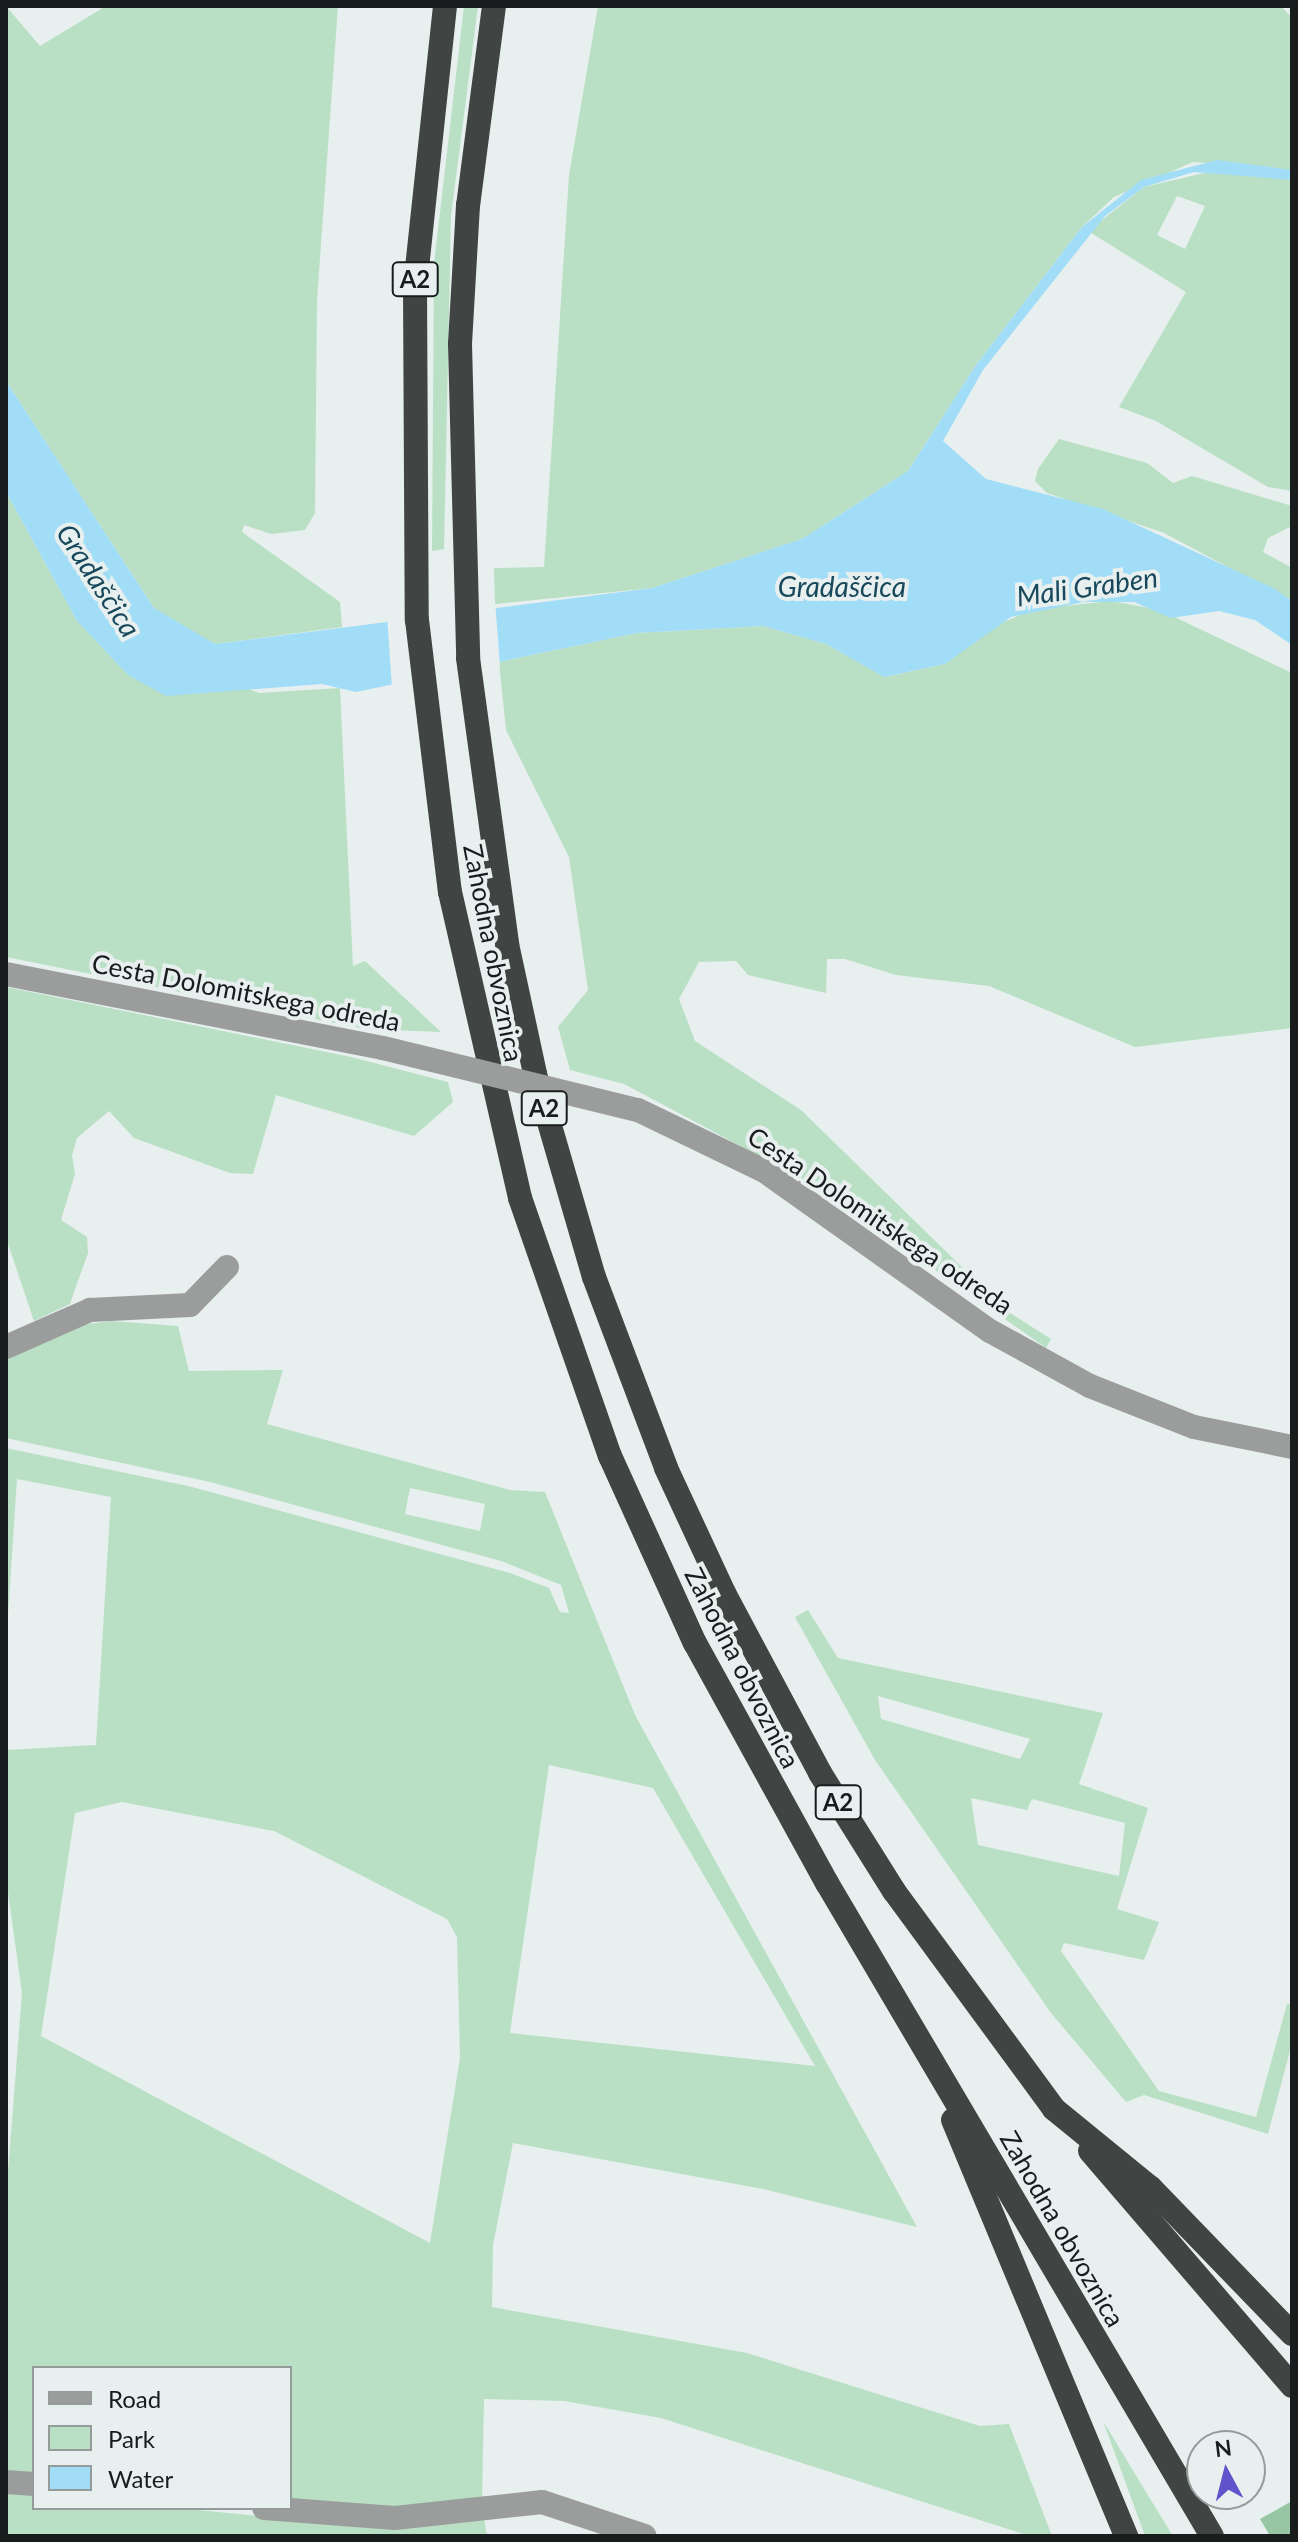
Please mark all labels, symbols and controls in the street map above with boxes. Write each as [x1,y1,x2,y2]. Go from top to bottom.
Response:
road number: A2 [391,259,439,299]
water label: Gradaščica [50,517,148,643]
water label: Mali Graben [1014,559,1160,613]
water label: Gradaščica [778,569,906,603]
street label: Zahodna obvoznica [457,842,529,1064]
street label: Cesta Dolomitskega odreda [89,948,403,1038]
road number: A2 [520,1088,568,1128]
street label: Cesta Dolomitskega odreda [741,1121,1019,1321]
street label: Zahodna obvoznica [678,1563,806,1773]
road number: A2 [814,1782,862,1822]
street label: Zahodna obvoznica [993,2126,1131,2332]
legend [32,2366,292,2510]
text: Road [108,2384,161,2413]
text: Park [108,2424,155,2453]
north arrow [1186,2430,1266,2510]
text: N [1213,2433,1233,2462]
text: Water [108,2464,173,2493]

